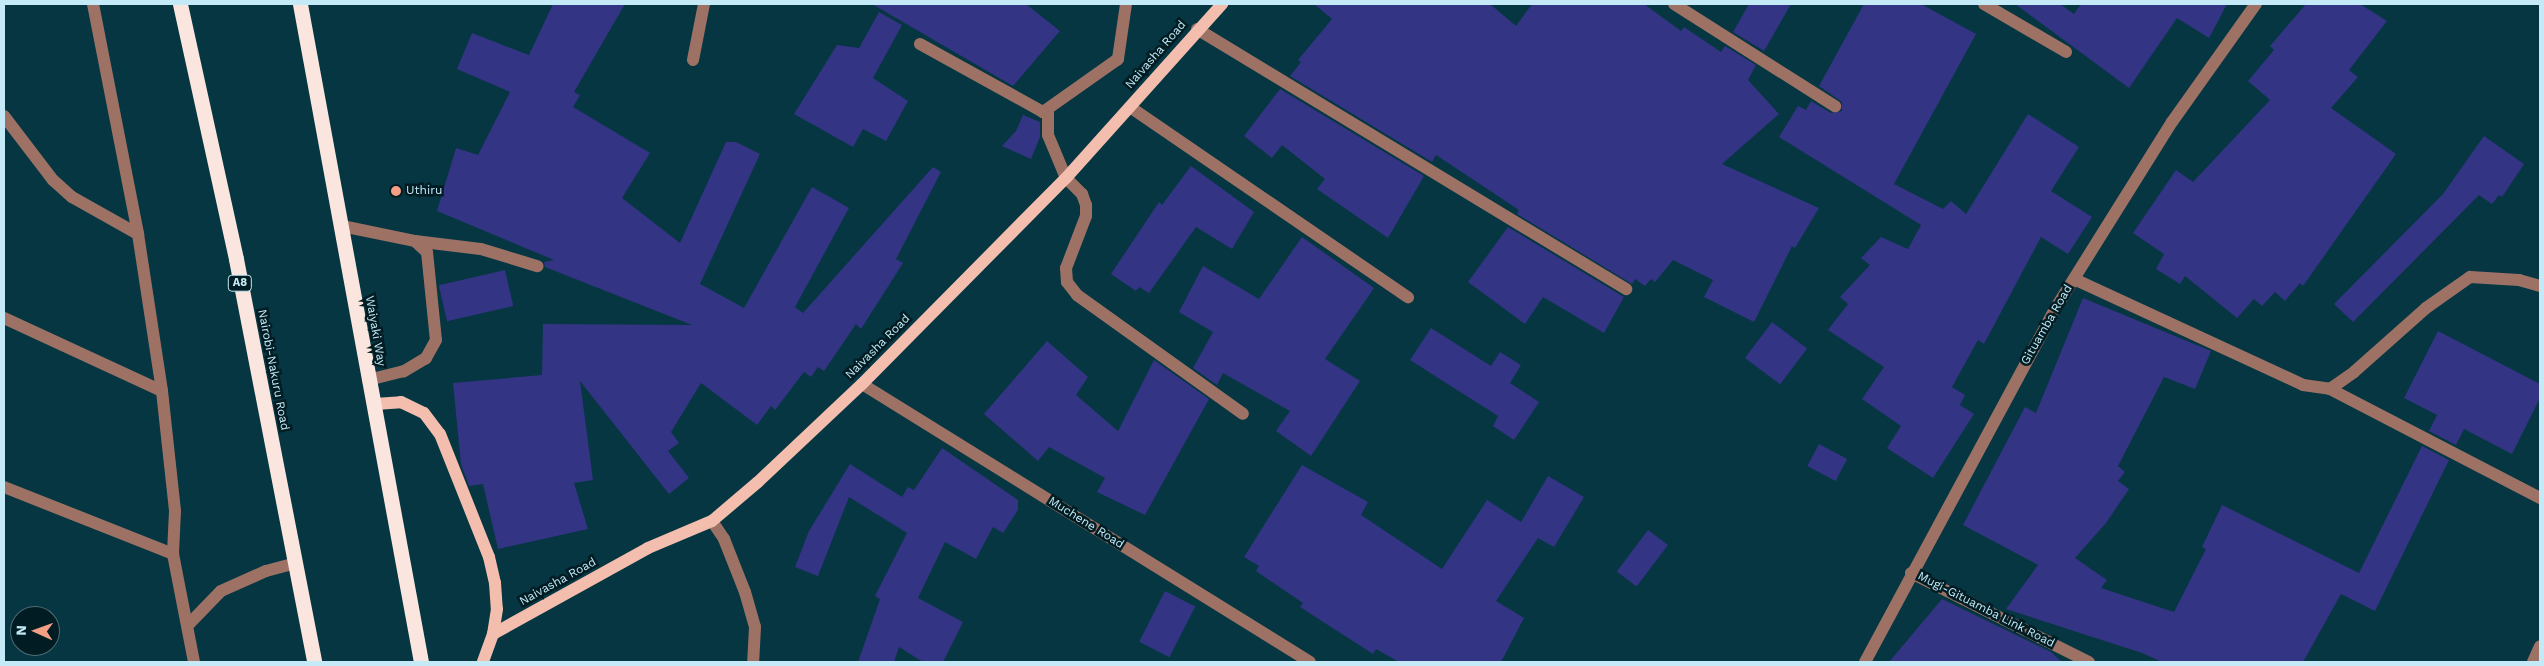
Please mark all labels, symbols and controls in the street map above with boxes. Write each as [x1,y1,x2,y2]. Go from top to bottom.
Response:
street label: Naivasha Road [1123,18,1189,92]
place label: Uthiru [406,184,442,198]
marker: Uthiru [390,185,402,197]
road number: A8 [228,274,252,292]
street label: Gituamba Road [2018,282,2076,368]
street label: Waiyaki Way [362,294,388,368]
street label: Nairobi-Nakuru Road [254,308,292,432]
street label: Naivasha Road [843,312,913,382]
street label: Muchene Road [1046,494,1126,552]
street label: Naivasha Road [517,555,599,609]
street label: Mugi-Gituamba Link Road [1915,569,2057,651]
north arrow [10,606,60,656]
text: N [13,625,29,636]

